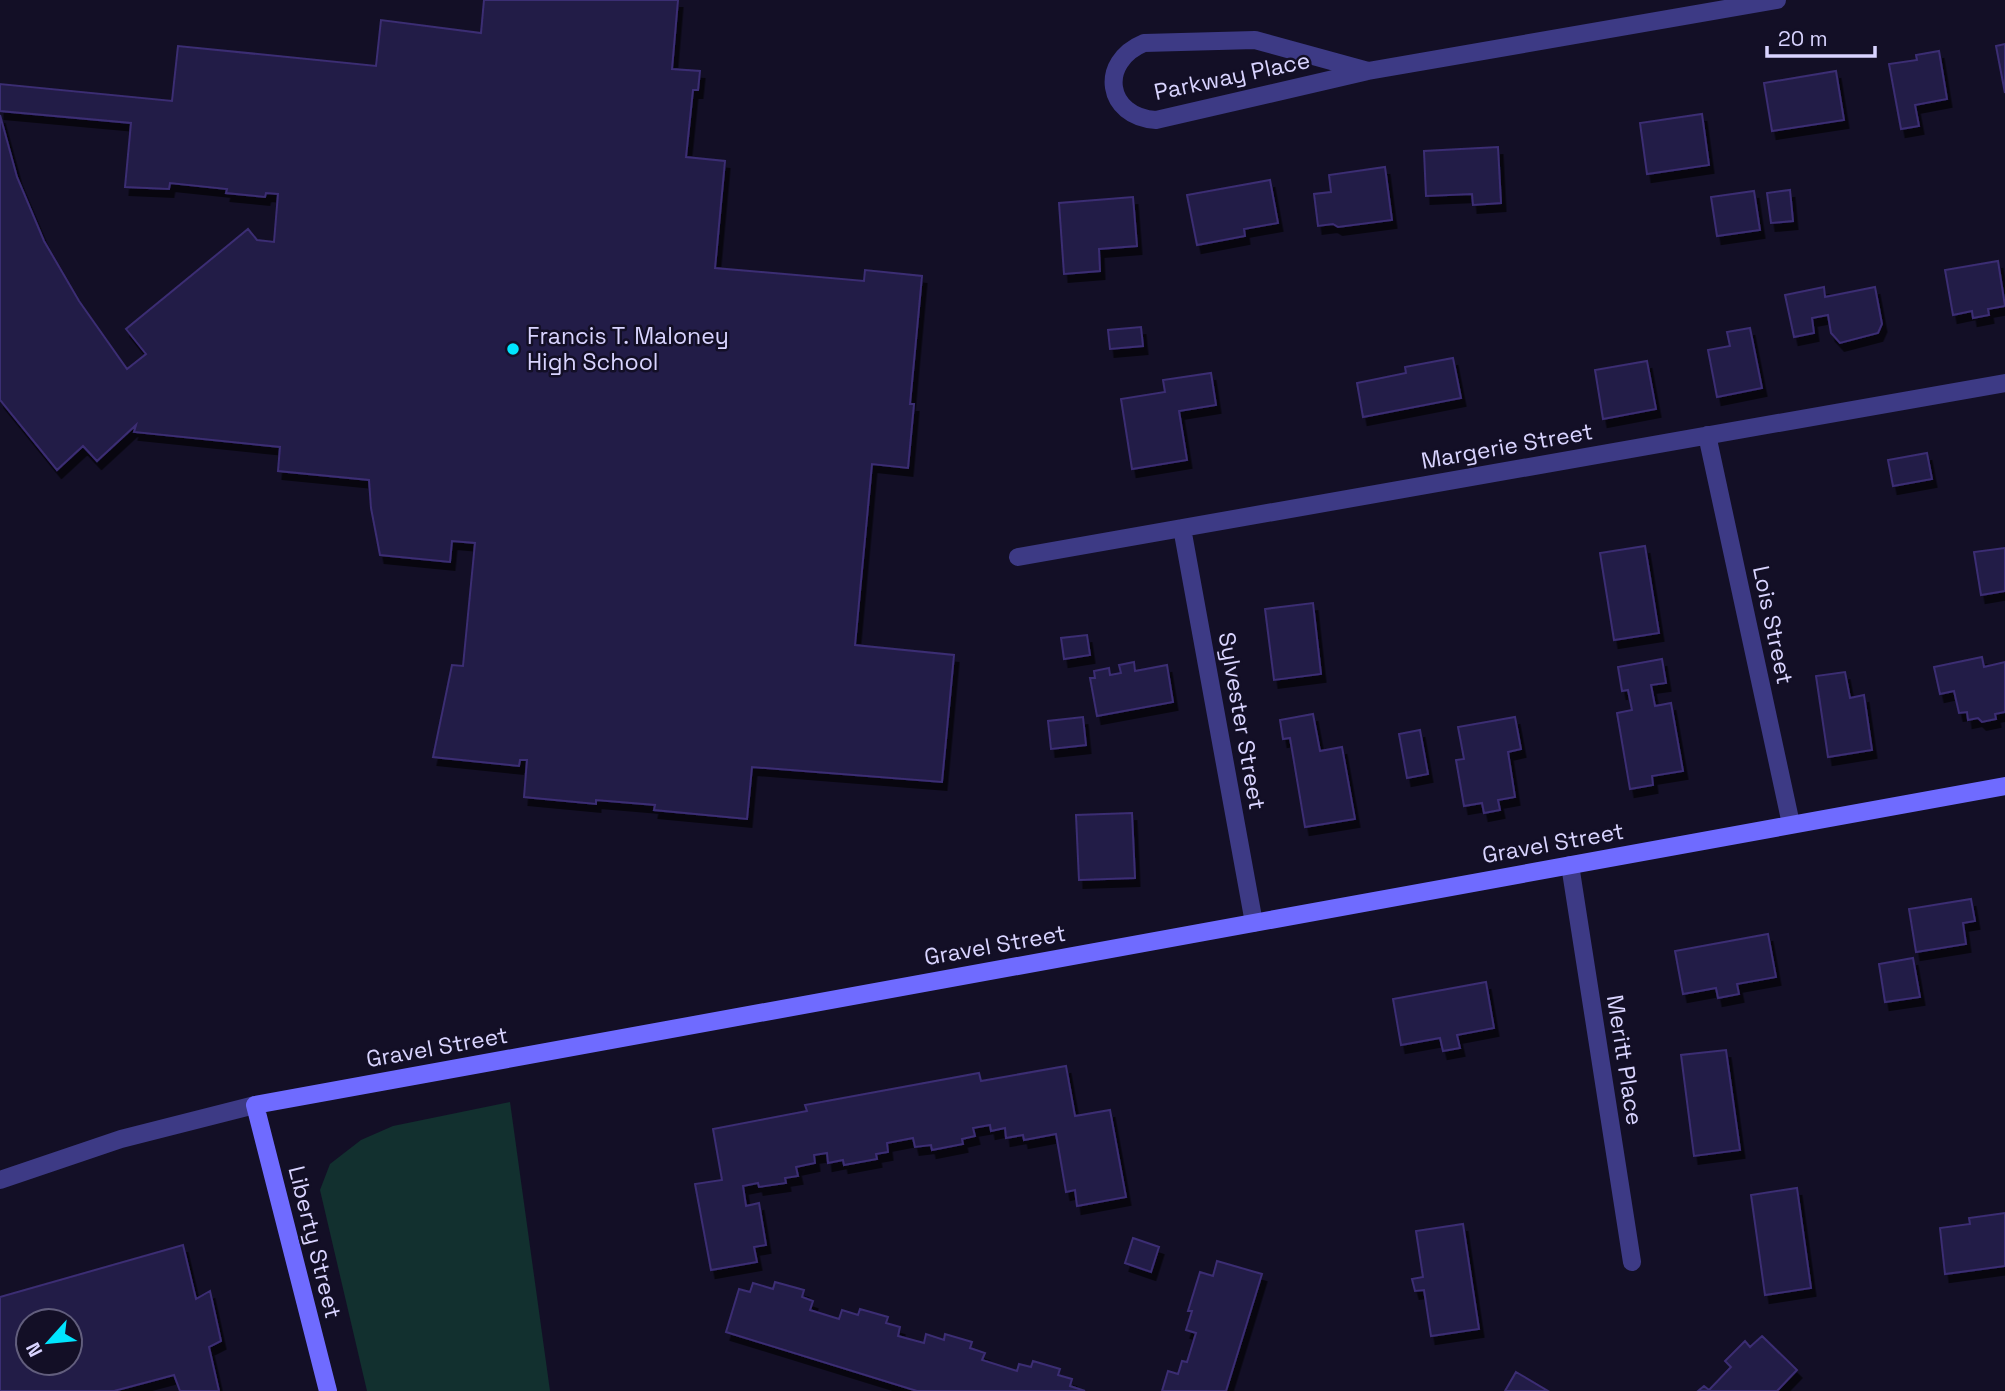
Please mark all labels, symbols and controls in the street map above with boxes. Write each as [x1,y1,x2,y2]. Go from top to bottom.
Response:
scale bar [1767,14,1876,58]
text: 20 m [1778,25,1828,52]
street label: Parkway Place [1151,45,1313,107]
place label: Francis T. Maloney High School [527,321,729,377]
marker: Francis T. Maloney High School [505,341,521,357]
street label: Margerie Street [1419,416,1595,476]
street label: Lois Street [1746,563,1800,687]
street label: Sylvester Street [1212,630,1272,812]
street label: Gravel Street [1480,816,1626,870]
street label: Gravel Street [922,918,1068,972]
street label: Meritt Place [1600,993,1650,1127]
street label: Gravel Street [364,1020,510,1074]
street label: Liberty Street [282,1163,348,1321]
north arrow [14,1307,84,1377]
text: N [20,1338,48,1361]

